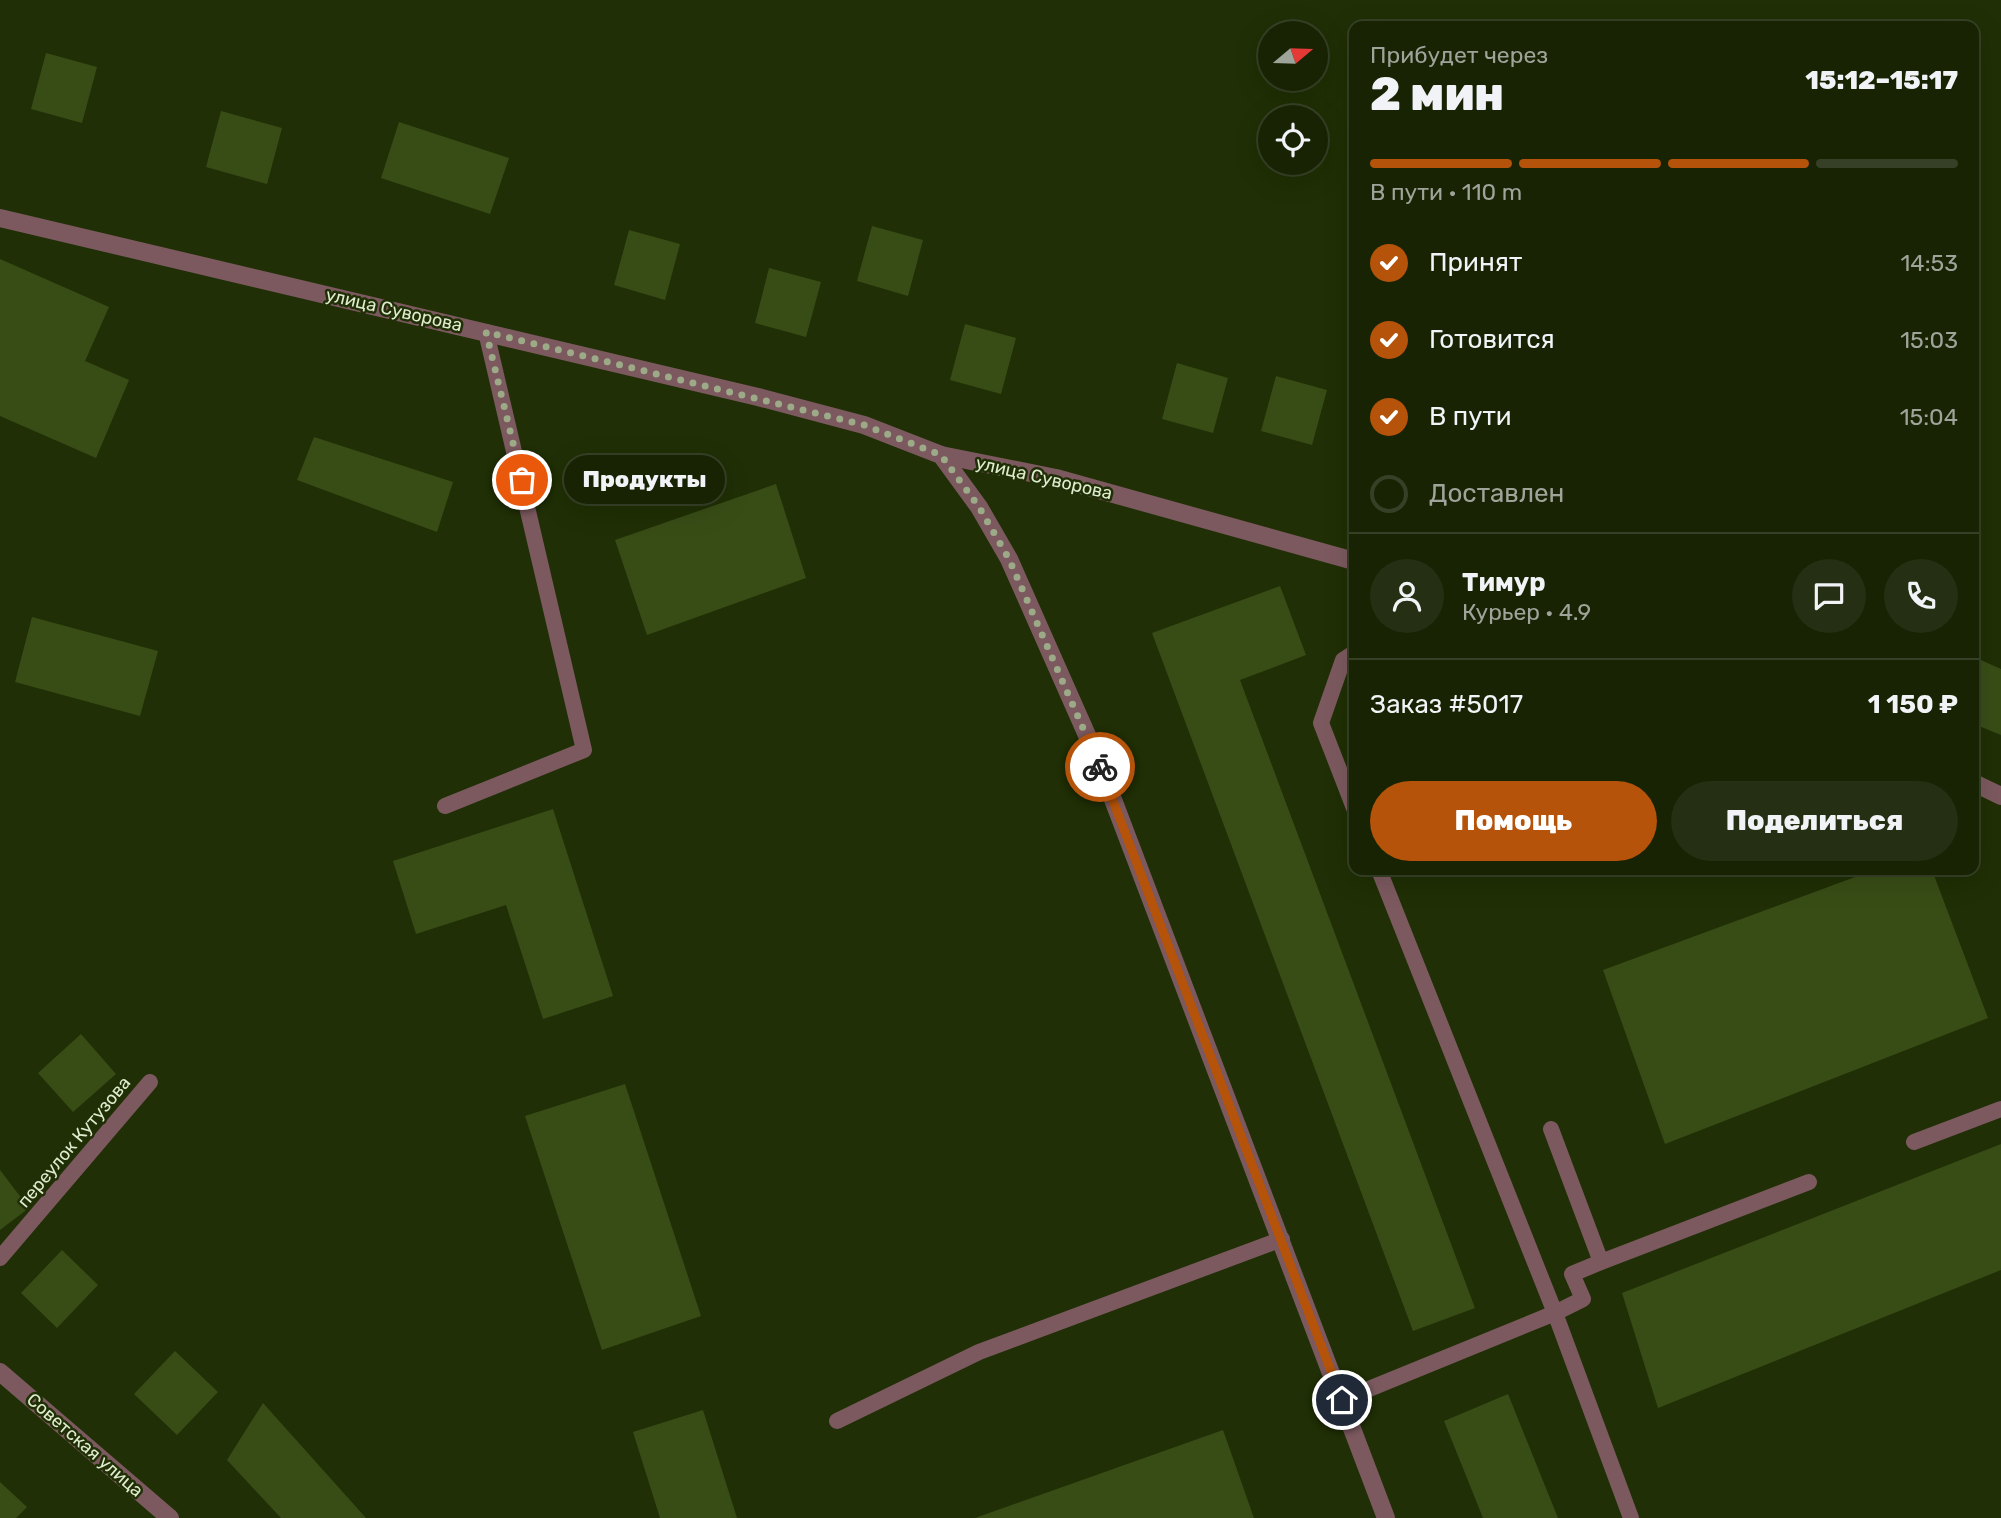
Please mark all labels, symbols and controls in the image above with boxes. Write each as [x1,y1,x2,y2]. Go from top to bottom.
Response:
north arrow [1258,21,1328,91]
map controls [1258,21,1328,175]
text: Прибудет через [1370,41,1548,69]
text: 15:12–15:17 [1805,65,1958,96]
text: 2 мин [1370,67,1504,122]
button: locate [1258,105,1328,175]
text: В пути · 110 m [1370,178,1522,206]
icon: check [1370,244,1408,282]
text: Принят [1429,247,1522,278]
text: 14:53 [1901,249,1958,277]
street label: улица Суворова [324,284,464,336]
icon: check [1370,321,1408,359]
text: Готовится [1429,324,1555,355]
text: 15:03 [1900,326,1958,354]
icon: check [1370,398,1408,436]
text: В пути [1429,401,1512,432]
text: 15:04 [1900,403,1958,431]
pin [492,450,552,510]
street label: улица Суворова [974,452,1114,504]
callout: Продукты [564,456,725,504]
icon: bag [503,461,541,499]
text: Продукты [582,465,707,493]
text: Доставлен [1429,478,1564,509]
button: person [1370,559,1444,633]
button: chat [1792,559,1866,633]
button: phone [1884,559,1958,633]
text: Тимур [1462,567,1546,598]
text: Курьер · 4.9 [1462,598,1591,626]
text: Заказ #5017 [1370,689,1523,720]
text: 1 150 ₽ [1868,689,1958,720]
courier [1065,732,1135,802]
icon: bike [1081,748,1119,786]
button: Помощь [1370,781,1657,861]
button: Поделиться [1671,781,1958,861]
street label: переулок Кутузова [13,1072,135,1212]
pin [1312,1370,1372,1430]
icon: home [1323,1381,1361,1419]
street label: Советская улица [22,1388,148,1502]

